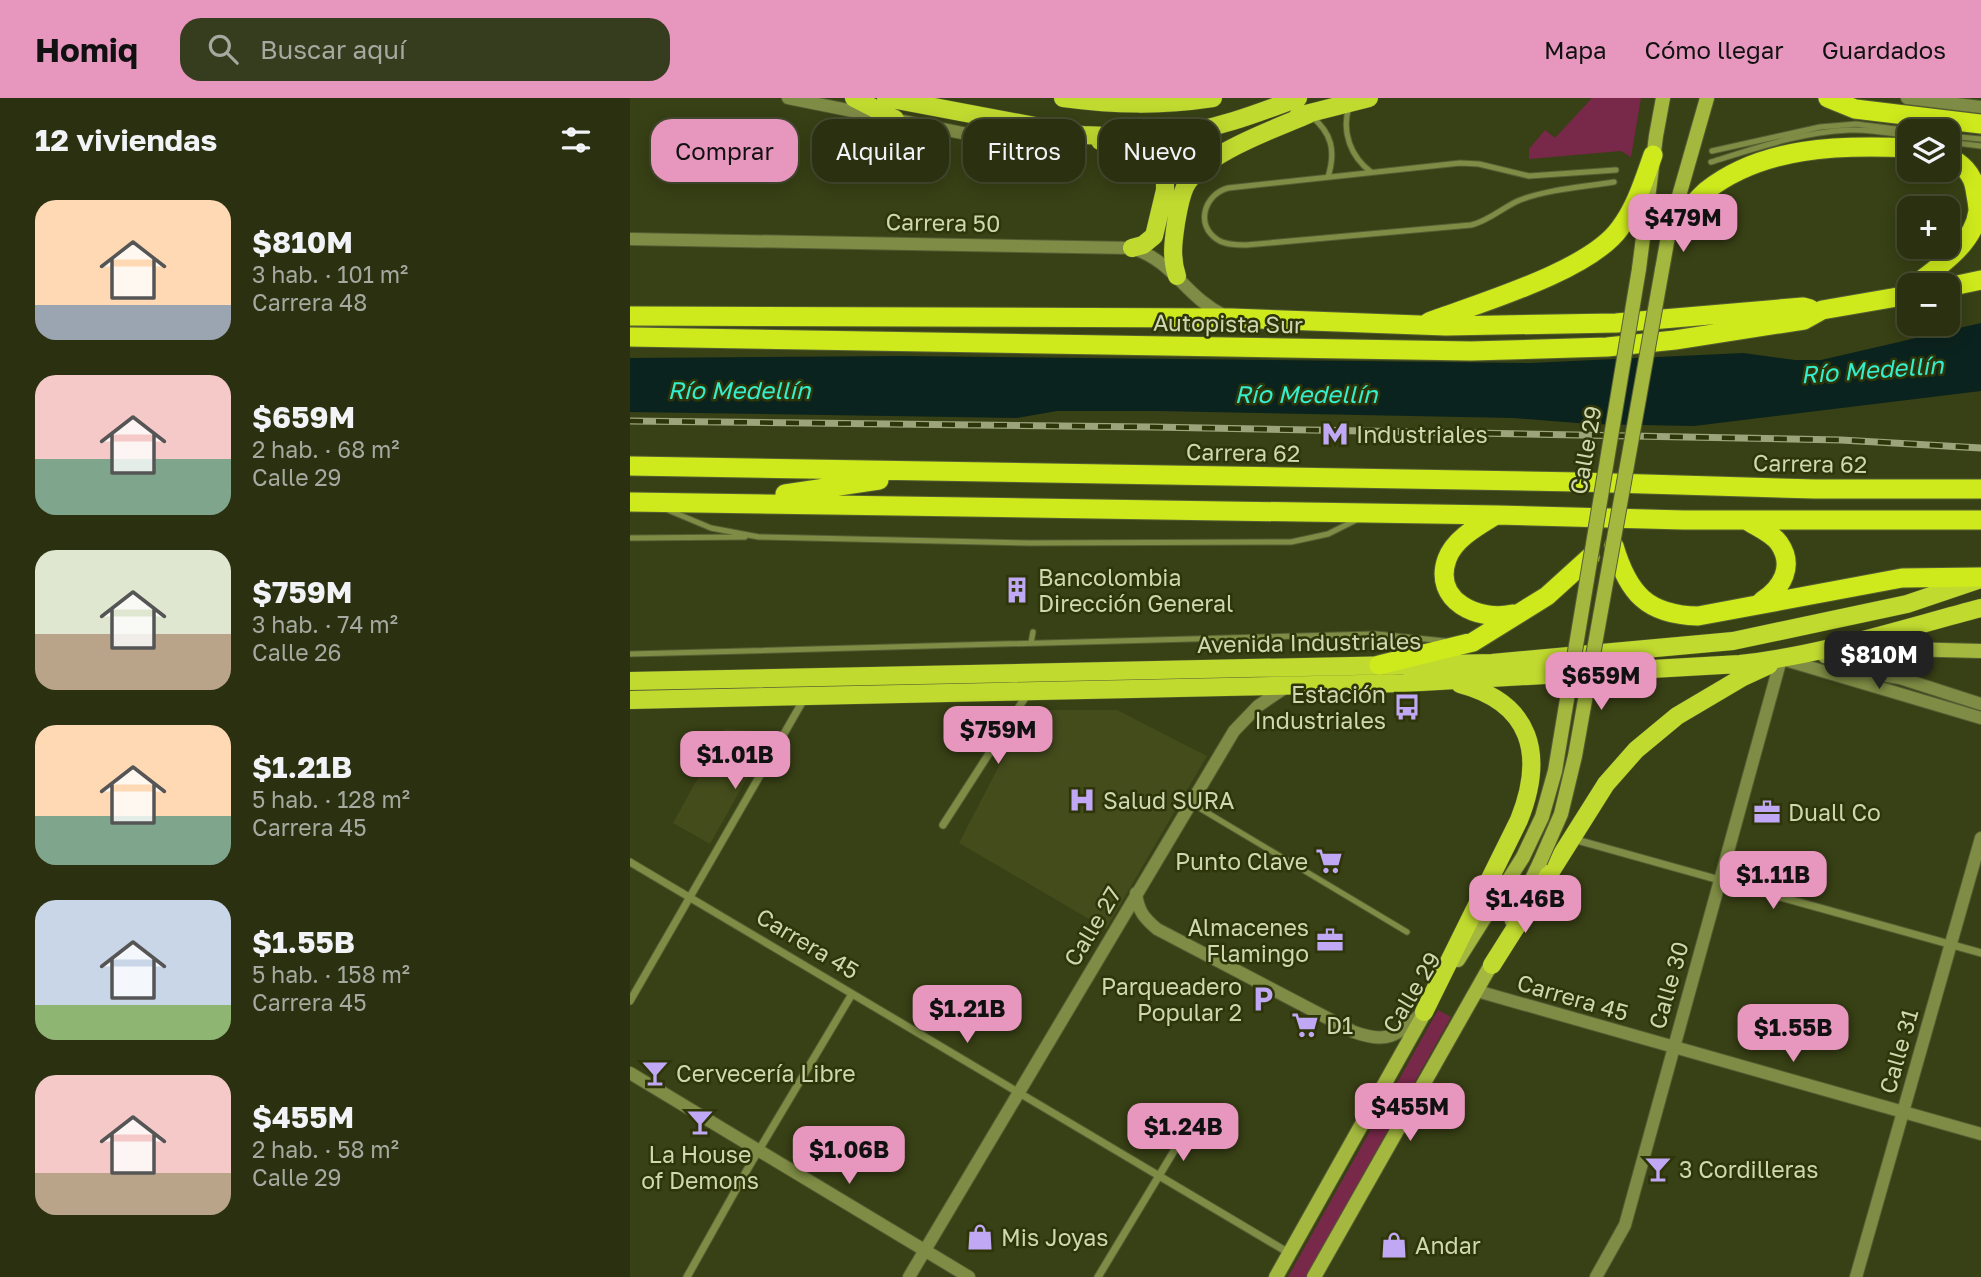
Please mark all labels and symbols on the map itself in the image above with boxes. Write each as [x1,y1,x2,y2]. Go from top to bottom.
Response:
pin: $479M [1634,194,1732,254]
street label: Carrera 50 [885,207,1001,237]
street label: Autopista Sur [1153,308,1303,338]
water label: Río Medellín [1800,349,1946,388]
water label: Río Medellín [668,375,812,404]
water label: Río Medellín [1235,379,1379,408]
street label: Calle 29 [1563,404,1607,496]
metro station icon: Industriales [1320,419,1350,449]
place label: Industriales [1356,420,1488,448]
street label: Carrera 62 [1186,437,1300,467]
street label: Carrera 62 [1753,448,1867,478]
place label: Bancolombia Dirección General [1038,563,1233,617]
building icon: Bancolombia Dirección General [1002,575,1032,605]
street label: Avenida Industriales [1196,626,1422,658]
pin: $810M [1830,632,1928,691]
pin: $659M [1552,652,1650,712]
place label: Estación Industriales [1254,680,1386,734]
bus stop icon: Estación Industriales [1392,692,1422,722]
pin: $759M [949,706,1047,766]
pin: $1.01B [678,732,792,791]
hospital icon: Salud SURA [1067,785,1097,815]
place label: Salud SURA [1103,786,1234,814]
office icon: Duall Co [1752,797,1782,827]
place label: Duall Co [1788,798,1881,826]
supermarket icon: Punto Clave [1314,846,1344,876]
place label: Punto Clave [1175,847,1308,875]
pin: $1.11B [1716,852,1830,911]
pin: $1.46B [1468,876,1582,935]
street label: Calle 27 [1057,881,1127,971]
street label: Carrera 45 [752,902,864,984]
place label: Almacenes Flamingo [1188,913,1309,967]
office icon: Almacenes Flamingo [1315,925,1345,955]
street label: Calle 30 [1642,938,1694,1032]
street label: Calle 29 [1376,946,1446,1038]
street label: Carrera 45 [1514,968,1632,1026]
place label: Parqueadero Popular 2 [1101,972,1242,1026]
parking icon: Parqueadero Popular 2 [1248,984,1278,1014]
pin: $1.21B [910,986,1024,1045]
pin: $1.55B [1736,1004,1850,1064]
street label: Calle 31 [1873,1005,1923,1097]
supermarket icon: D1 [1290,1010,1320,1040]
place label: D1 [1326,1011,1353,1039]
bar icon: Cervecería Libre [640,1058,670,1088]
place label: Cervecería Libre [676,1059,856,1087]
pin: $455M [1361,1084,1459,1143]
pin: $1.24B [1126,1104,1240,1163]
bar icon: La House of Demons [685,1107,715,1137]
pin: $1.06B [792,1126,906,1186]
place label: La House of Demons [641,1140,759,1194]
bar icon: 3 Cordilleras [1643,1154,1673,1184]
place label: 3 Cordilleras [1679,1155,1818,1183]
shop icon: Mis Joyas [965,1222,995,1252]
place label: Mis Joyas [1001,1223,1108,1251]
shop icon: Andar [1379,1230,1409,1260]
place label: Andar [1415,1231,1481,1259]

